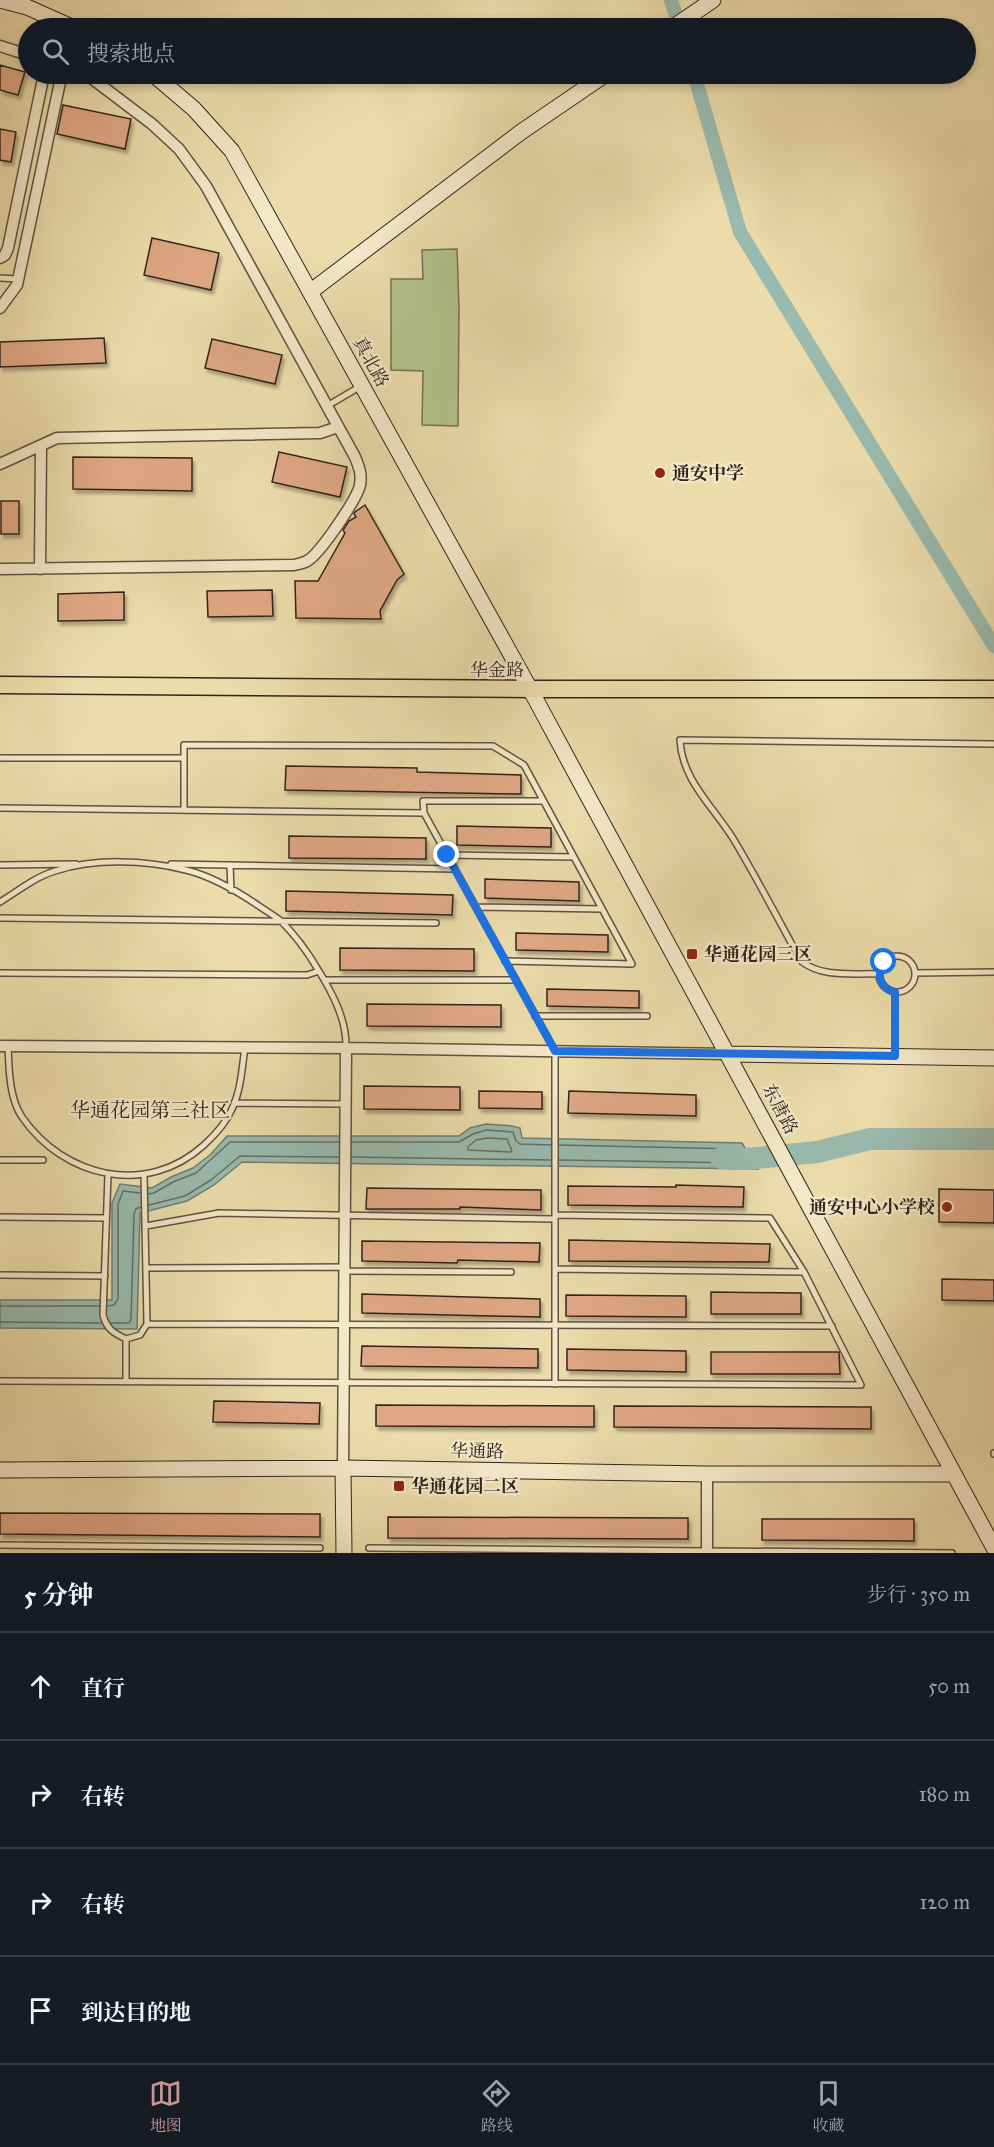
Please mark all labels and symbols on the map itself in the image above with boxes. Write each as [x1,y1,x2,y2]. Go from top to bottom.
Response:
street label: 真北路 [348,333,394,391]
place label: 通安中学 [672,462,744,484]
marker: 通安中学 [653,466,667,480]
street label: 华金路 [470,659,524,681]
route end [433,841,459,867]
place label: 华通花园三区 [704,943,812,965]
marker: 华通花园三区 [685,947,699,961]
route start [870,948,896,974]
street label: 东唐路 [758,1080,802,1138]
district label: 华通花园第三社区 [70,1098,230,1122]
place label: 通安中心小学校 [809,1196,935,1218]
marker: 通安中心小学校 [940,1200,954,1214]
street label: 华通路 [450,1440,504,1462]
place label: 华通花园二区 [411,1475,519,1497]
marker: 华通花园二区 [392,1479,406,1493]

